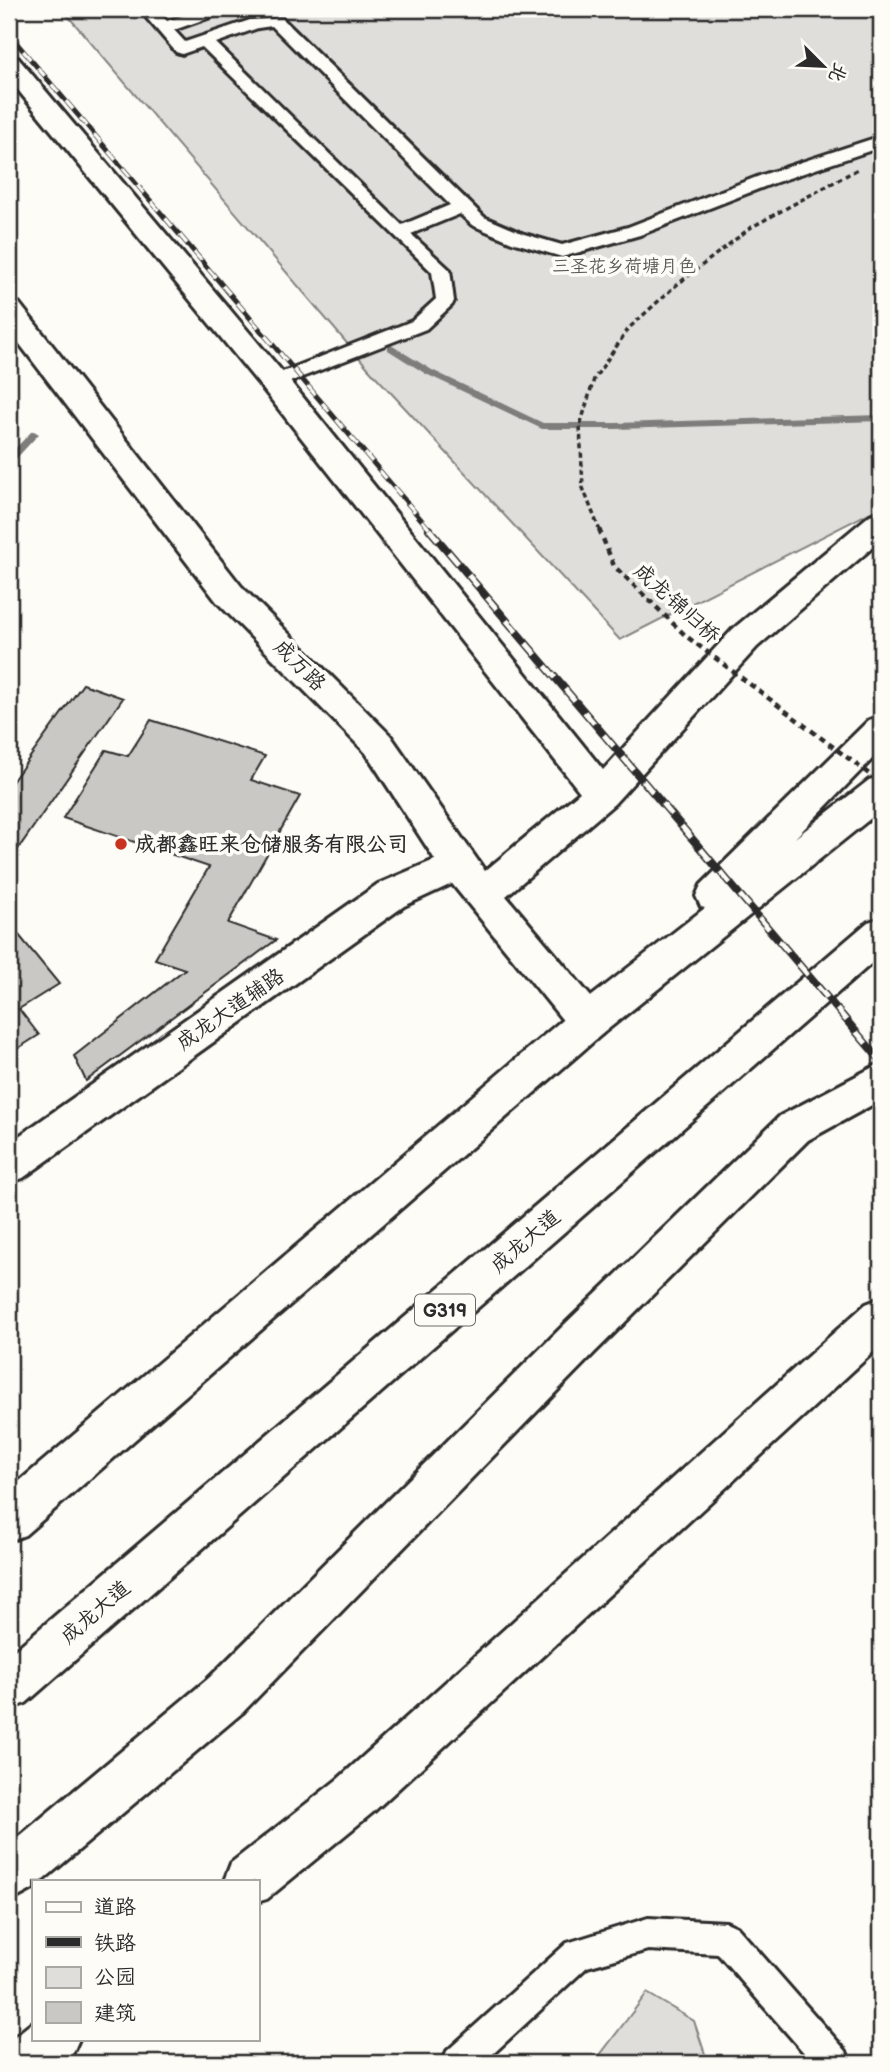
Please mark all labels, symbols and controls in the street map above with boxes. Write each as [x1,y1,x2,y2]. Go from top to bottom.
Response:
north arrow [788,32,858,102]
text: 北 [823,59,852,86]
park label: 三圣花乡荷塘月色 [552,256,696,277]
street label: 成龙·锦归桥 [628,558,725,649]
street label: 成万路 [269,634,331,696]
place label: 成都鑫旺来仓储服务有限公司 [135,832,408,857]
marker: 成都鑫旺来仓储服务有限公司 [113,836,129,852]
street label: 成龙大道辅路 [172,963,289,1056]
street label: 成龙大道 [485,1204,565,1278]
road number: G319 [415,1294,475,1326]
street label: 成龙大道 [55,1575,135,1649]
legend [32,1880,259,2040]
text: 道路 [94,1895,136,1920]
text: 铁路 [94,1931,136,1956]
text: 公园 [94,1965,136,1990]
text: 建筑 [94,2001,136,2026]

